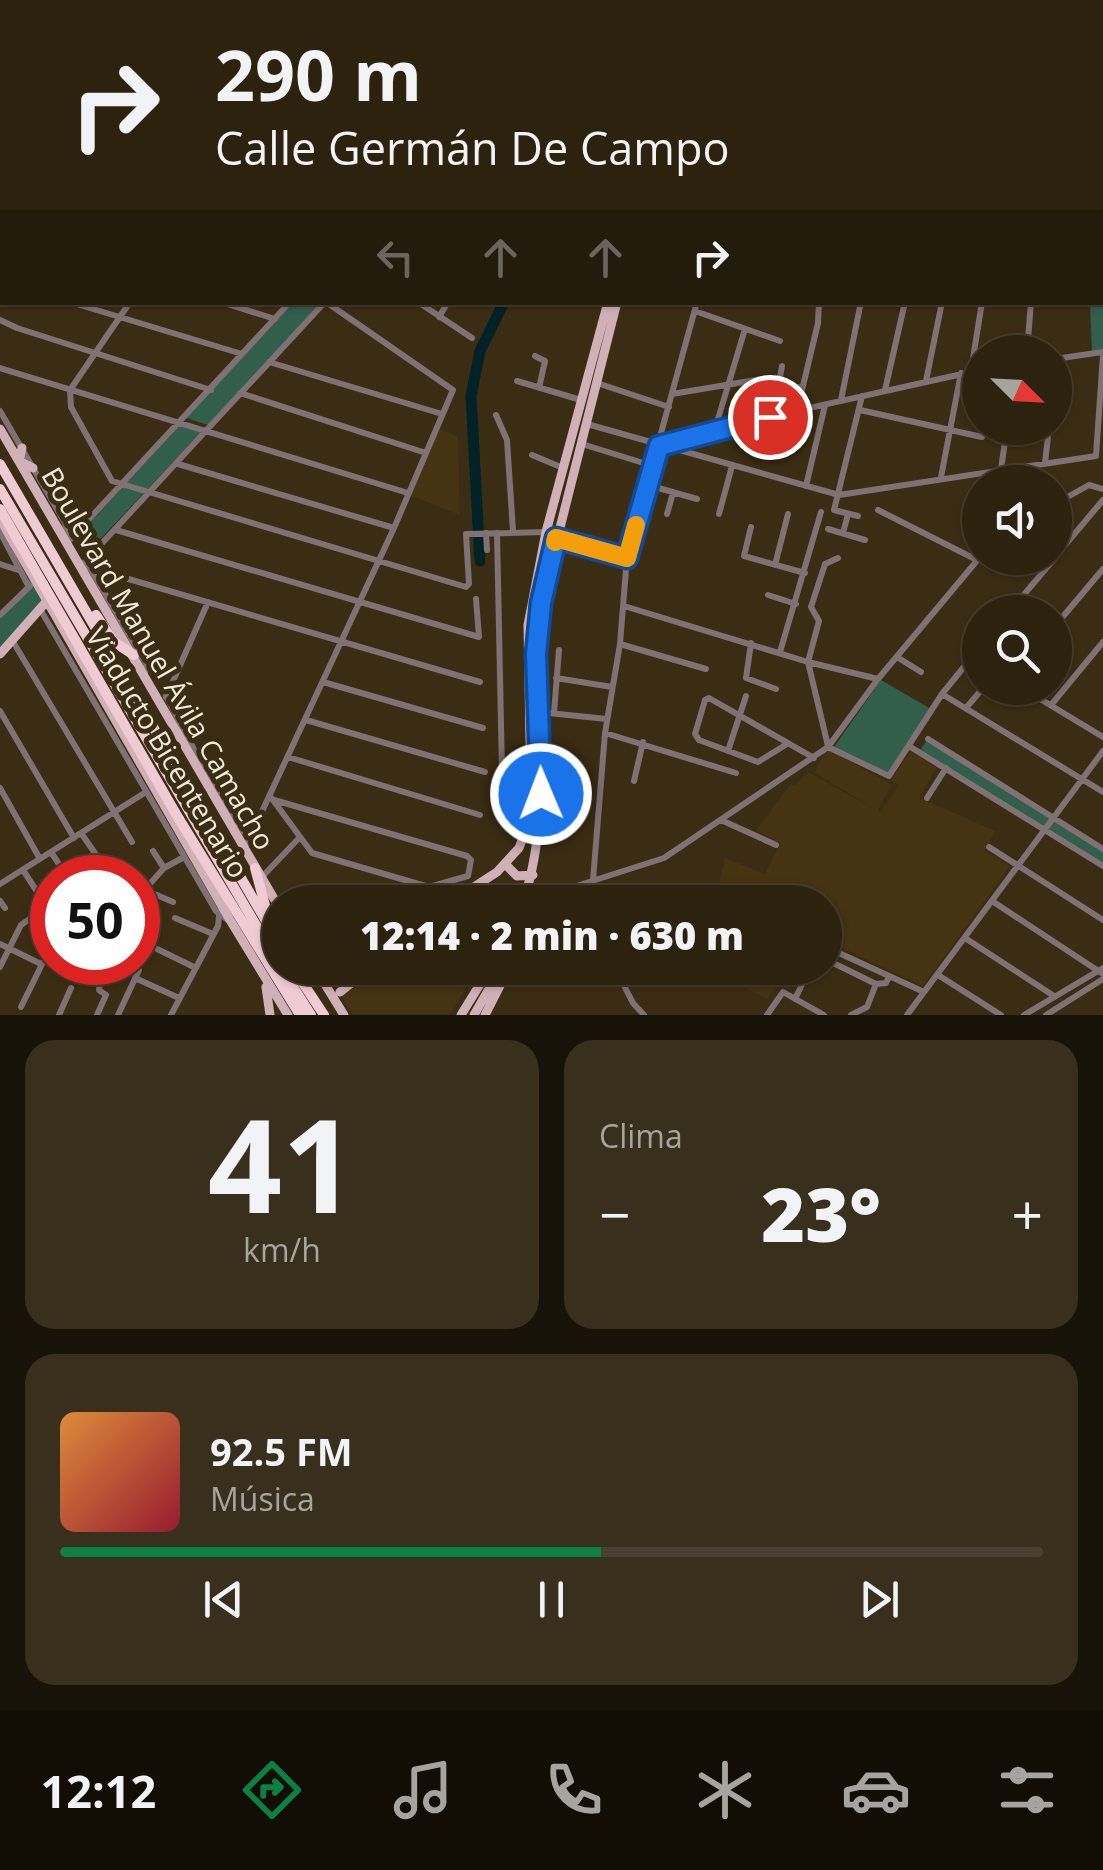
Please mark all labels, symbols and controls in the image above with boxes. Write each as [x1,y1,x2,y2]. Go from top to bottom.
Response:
text: 290 m [215,26,422,122]
icon: right [50,40,180,170]
text: Calle Germán De Campo [215,117,730,178]
icon: left [368,230,423,285]
icon: ahead [473,230,528,285]
icon: ahead [578,230,633,285]
icon: right [683,230,738,285]
north arrow [962,335,1072,445]
map controls [962,335,1072,705]
pin [728,375,813,460]
icon: arrive [743,390,798,445]
street label: Boulevard Manuel Ávila Camacho [33,460,285,856]
button: sound [962,465,1072,575]
button: search [962,595,1072,705]
street label: Viaducto Bicentenario [78,619,258,885]
position arrow [489,742,593,846]
speed limit sign: 50 [30,855,160,985]
text: 12:14 · 2 min · 630 m [360,909,744,961]
text: 41 [208,1074,356,1251]
text: Clima [599,1114,683,1157]
text: 23° [761,1162,881,1264]
text: − [599,1176,630,1251]
text: + [1012,1176,1043,1251]
text: km/h [243,1228,321,1271]
text: 92.5 FM [210,1425,353,1477]
text: Música [210,1477,315,1520]
icon: previous [196,1572,251,1627]
icon: pause [524,1572,579,1627]
icon: next [852,1572,907,1627]
icon: directions [237,1755,307,1825]
icon: music [388,1755,458,1825]
icon: phone [539,1755,609,1825]
icon: climate [690,1755,760,1825]
icon: car [841,1755,911,1825]
icon: filters [992,1755,1062,1825]
text: 12:12 [41,1760,156,1821]

